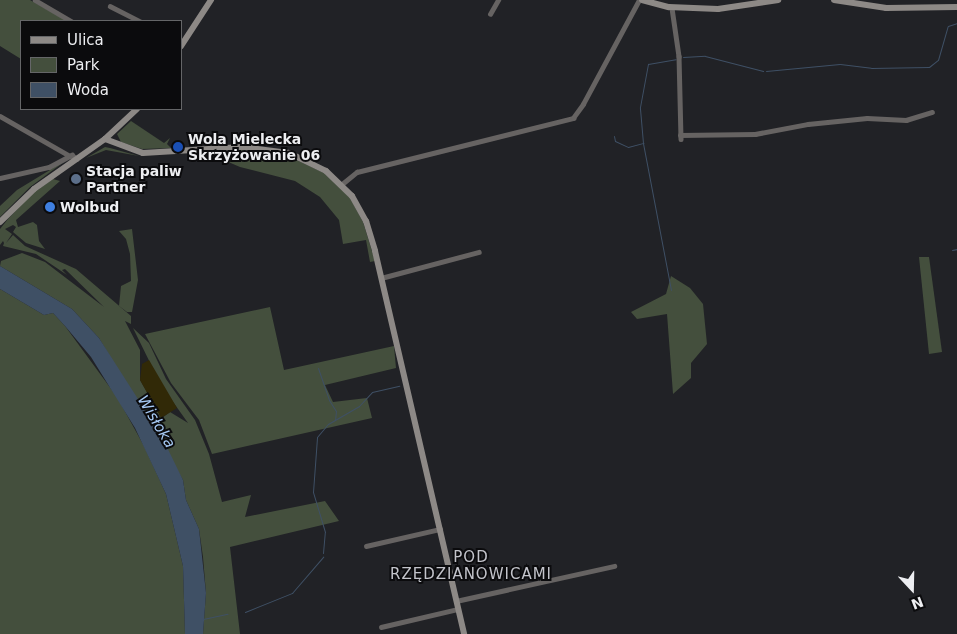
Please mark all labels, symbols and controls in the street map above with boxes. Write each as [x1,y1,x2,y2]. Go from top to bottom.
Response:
legend [20,20,182,110]
text: Ulica [67,31,104,49]
text: Park [67,56,99,74]
text: Woda [67,81,109,99]
place label: Wola Mielecka Skrzyżowanie 06 [188,131,320,164]
marker: Wola Mielecka Skrzyżowanie 06 [172,141,184,153]
place label: Stacja paliw Partner [86,163,182,196]
marker: Stacja paliw Partner [70,173,82,185]
place label: Wolbud [60,199,119,215]
marker: Wolbud [44,201,56,213]
water label: Wisłoka [133,392,179,452]
district label: POD RZĘDZIANOWICAMI [388,548,554,583]
north arrow [887,564,937,614]
text: N [909,593,926,613]

